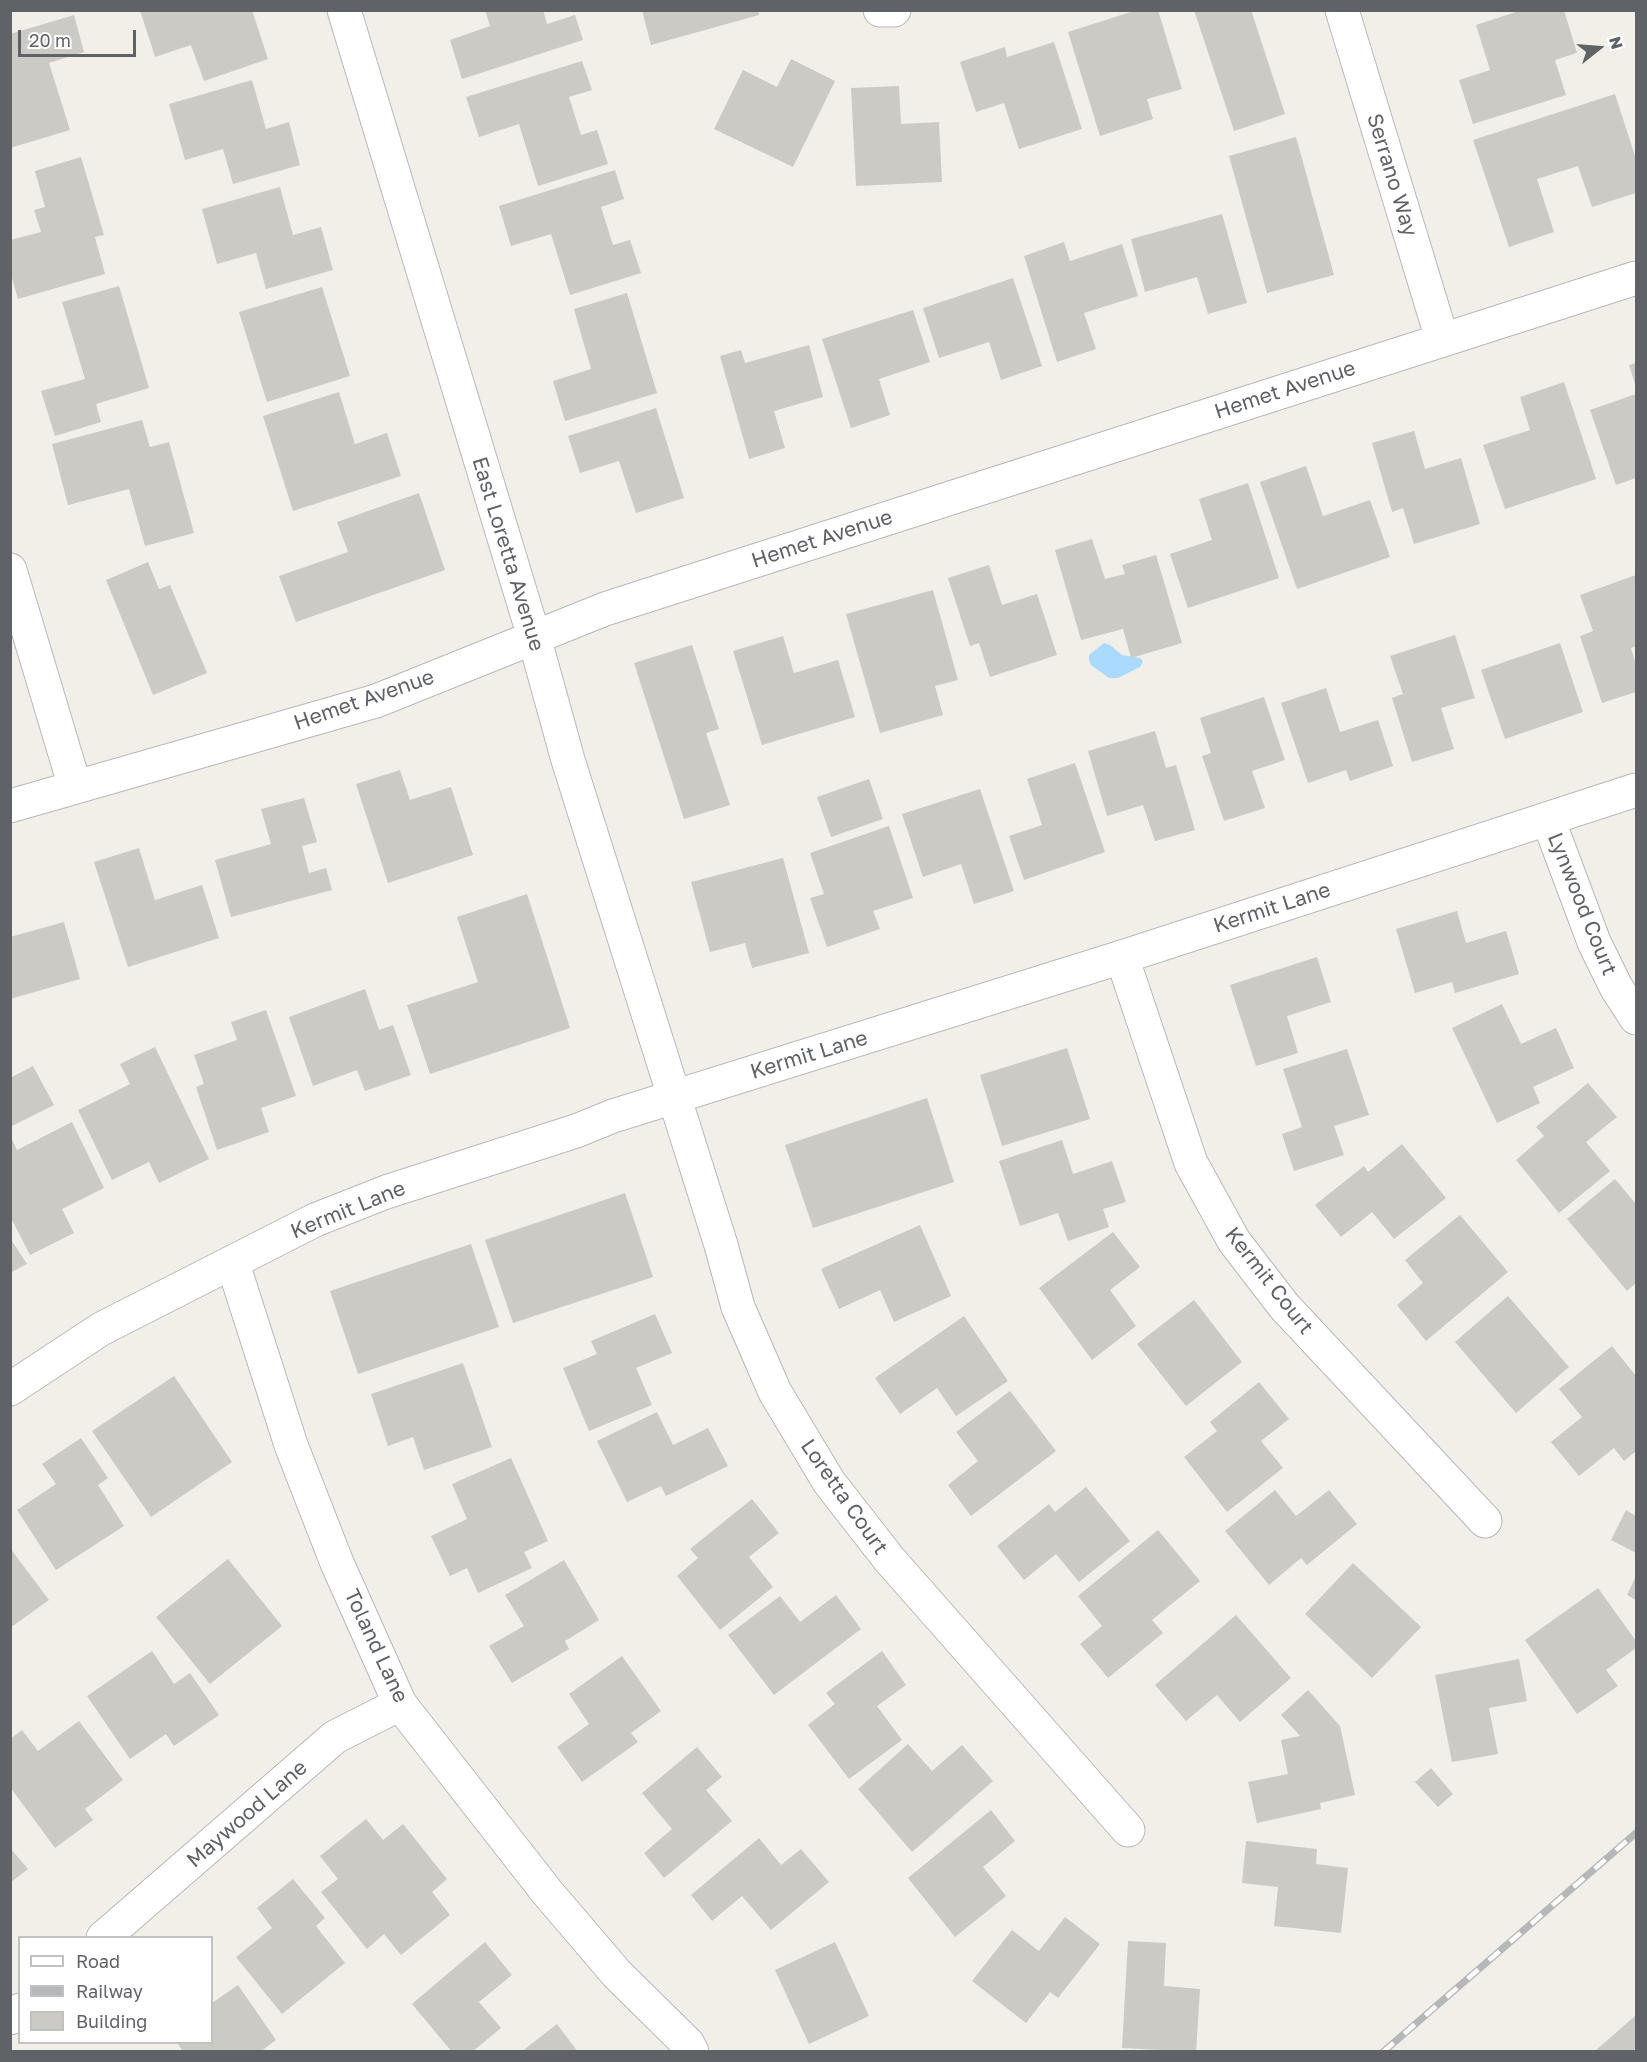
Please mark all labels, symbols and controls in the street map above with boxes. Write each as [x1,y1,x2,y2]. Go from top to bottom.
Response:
scale bar [21,18,140,56]
north arrow [1569,18,1629,78]
text: 20 m [29,29,71,51]
text: N [1605,34,1628,51]
street label: Serrano Way [1361,111,1423,239]
street label: Hemet Avenue [1211,355,1359,425]
street label: East Loretta Avenue [466,454,550,654]
street label: Hemet Avenue [748,504,896,574]
street label: Hemet Avenue [291,664,437,736]
street label: Lynwood Court [1542,829,1622,979]
street label: Kermit Lane [1210,877,1334,939]
street label: Kermit Lane [747,1025,871,1085]
street label: Kermit Lane [287,1176,409,1244]
street label: Kermit Court [1219,1222,1319,1340]
street label: Loretta Court [795,1435,893,1559]
street label: Toland Lane [339,1585,413,1707]
street label: Maywood Lane [182,1755,312,1873]
legend [18,1936,213,2044]
text: Road [76,1950,120,1972]
text: Railway [76,1980,143,2002]
text: Building [76,2010,147,2032]

